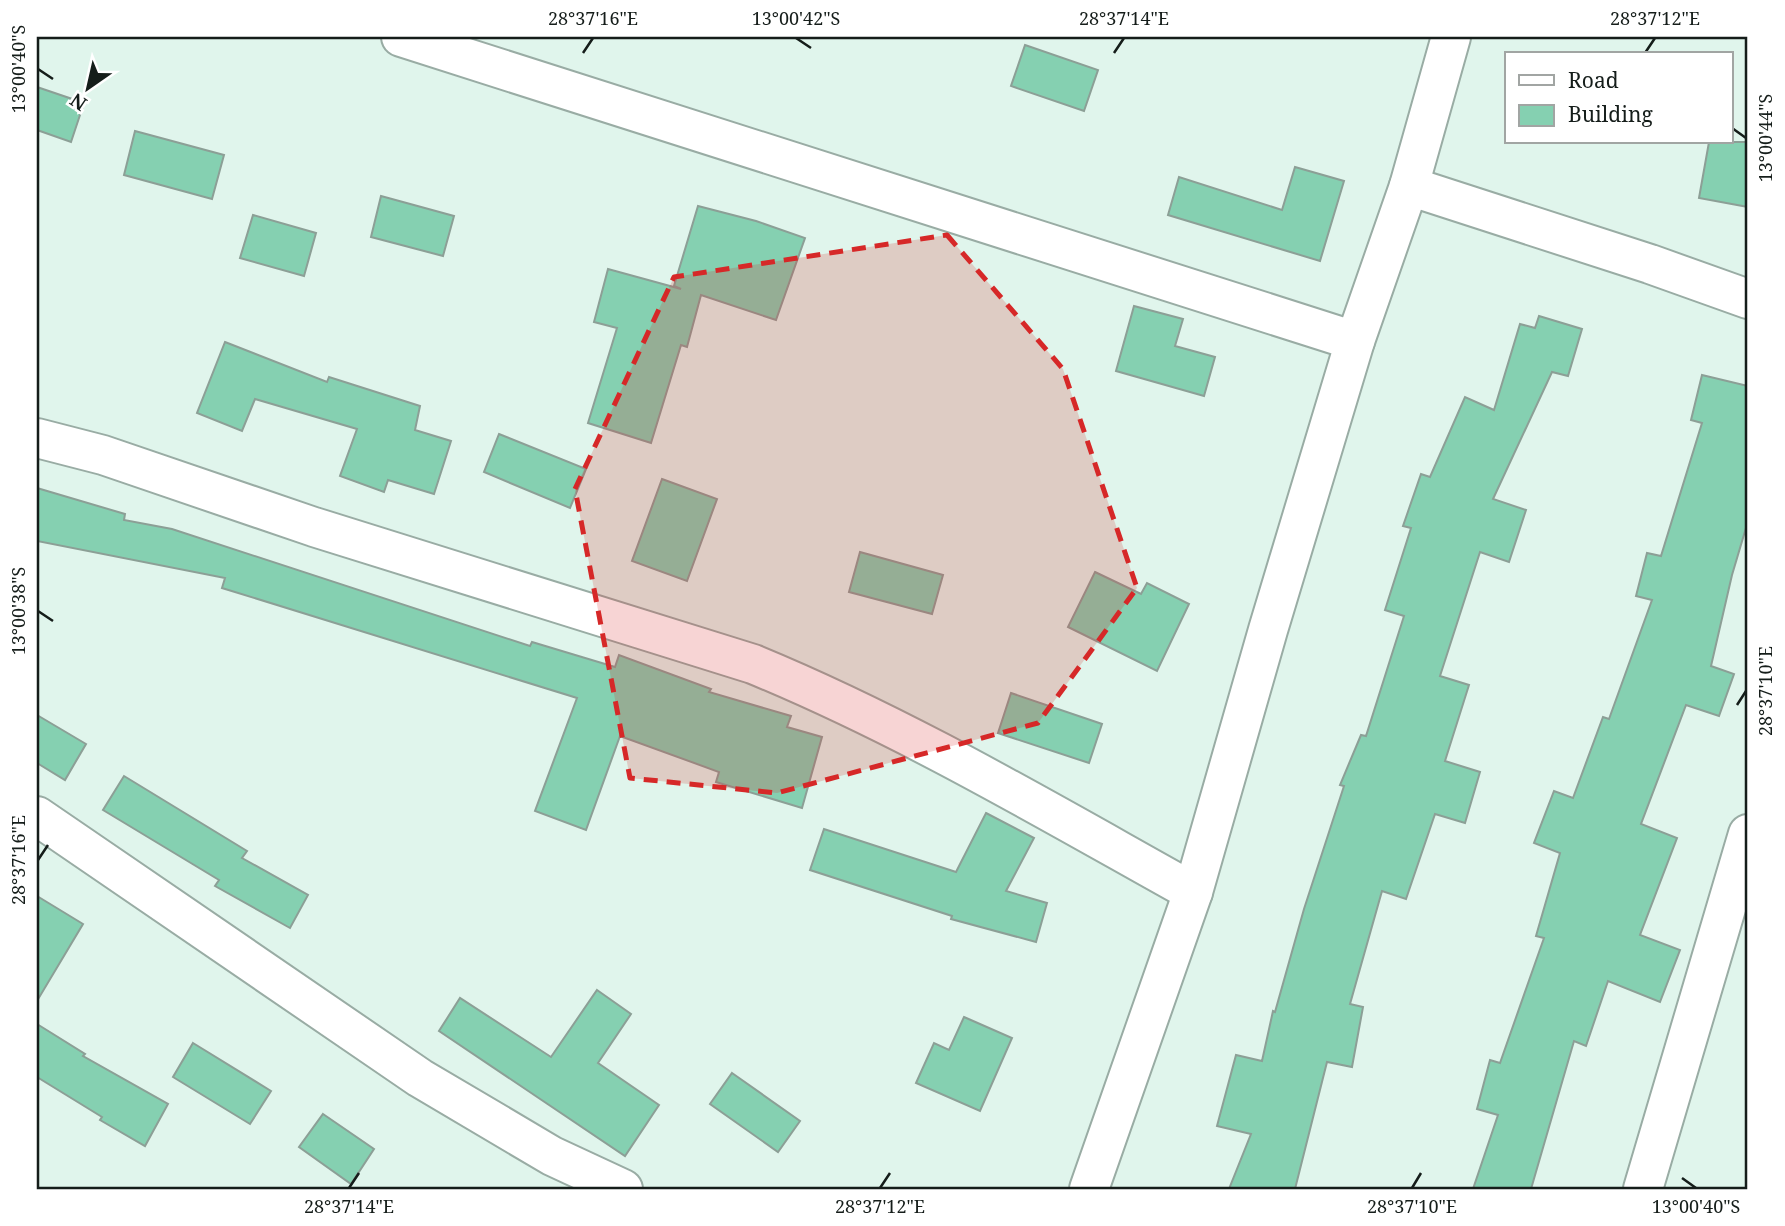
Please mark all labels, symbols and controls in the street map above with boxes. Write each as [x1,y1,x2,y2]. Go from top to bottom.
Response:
text: 28°37'16"E [548,6,638,30]
text: 13°00'42"S [752,6,840,30]
text: 28°37'14"E [1079,6,1169,30]
text: 28°37'12"E [1610,6,1700,30]
text: 13°00'40"S [6,25,30,113]
north arrow [52,52,122,122]
legend [1505,52,1732,144]
text: Road [1568,66,1619,94]
text: N [65,87,92,117]
text: 13°00'44"S [1753,94,1777,182]
text: Building [1568,100,1653,128]
text: 13°00'38"S [6,567,30,655]
text: 28°37'10"E [1753,646,1777,736]
text: 28°37'16"E [6,815,30,905]
text: 28°37'14"E [304,1194,394,1218]
text: 28°37'12"E [835,1194,925,1218]
text: 28°37'10"E [1367,1194,1457,1218]
text: 13°00'40"S [1652,1194,1740,1218]

